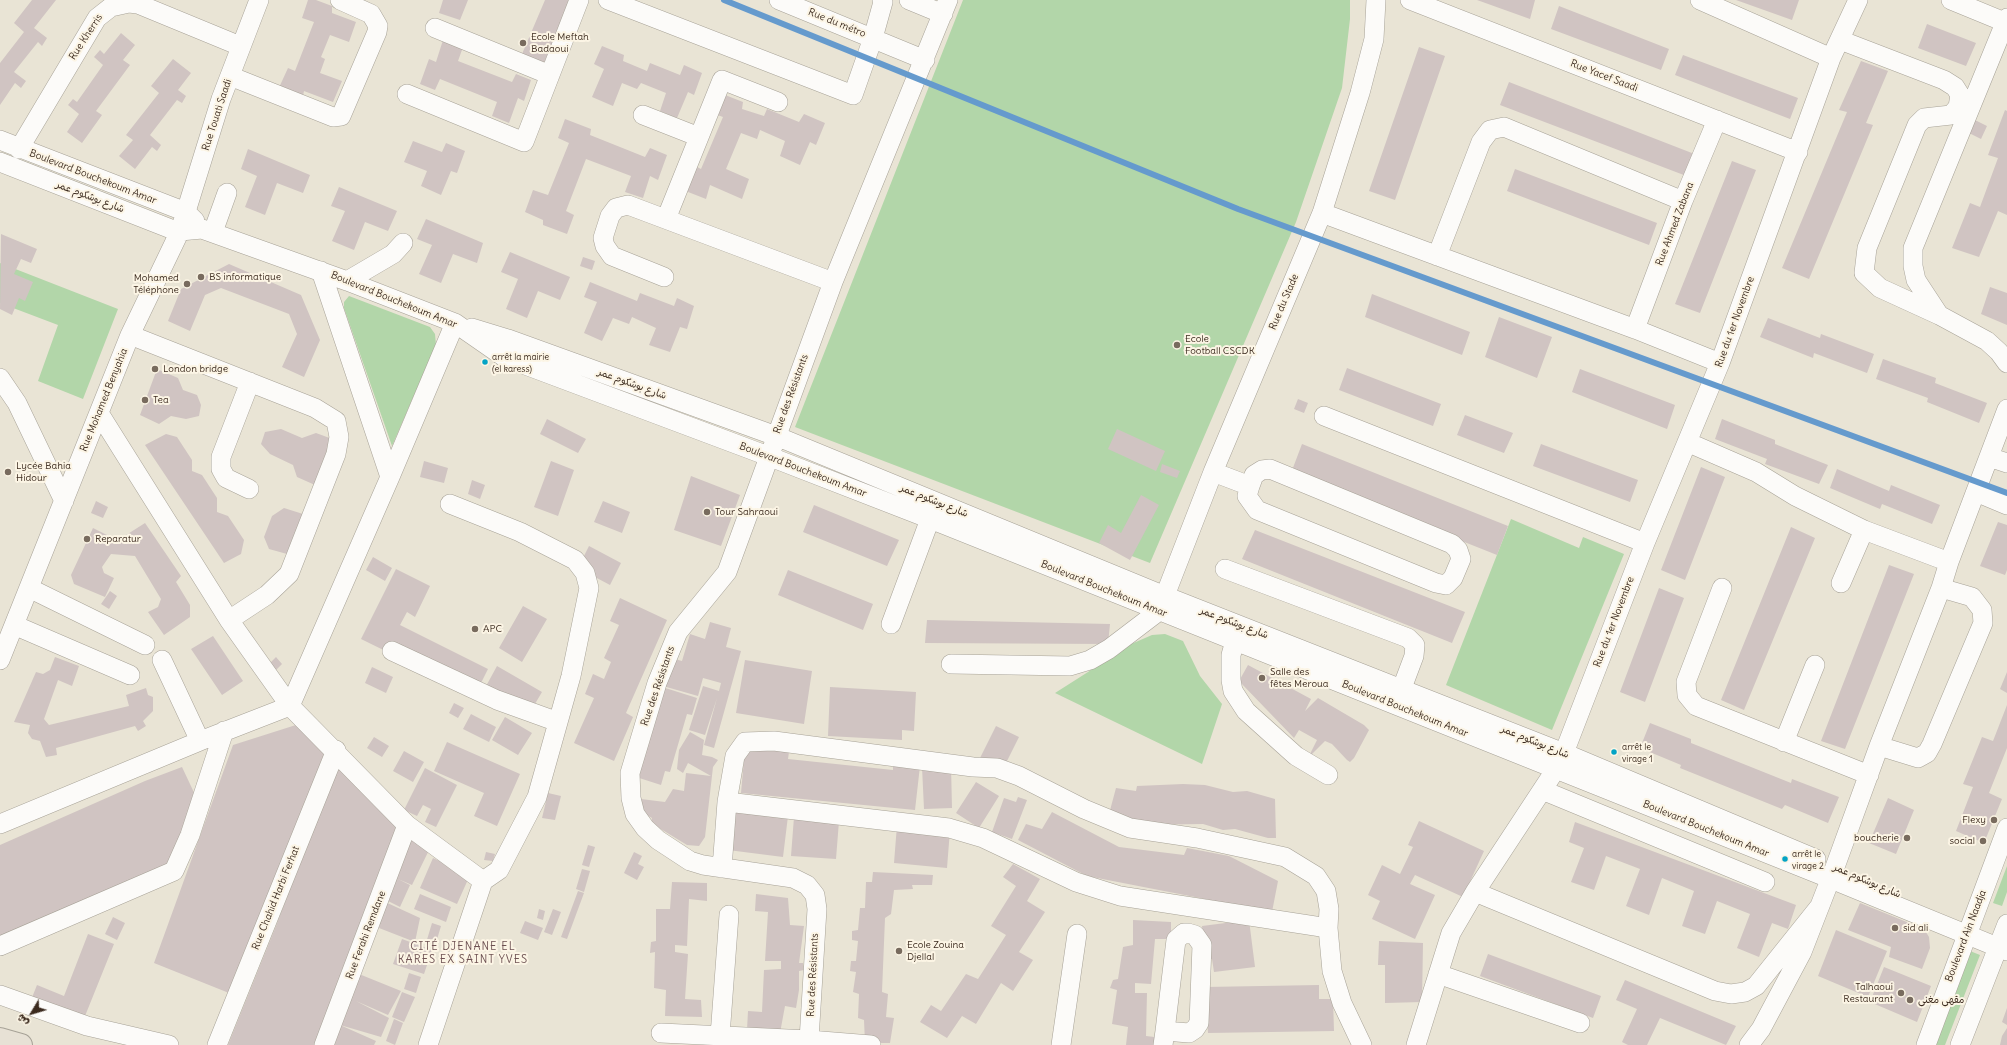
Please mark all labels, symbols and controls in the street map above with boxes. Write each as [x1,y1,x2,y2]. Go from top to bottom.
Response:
street label: Rue du métro [806,6,868,40]
street label: Rue Kherris [67,12,105,62]
place label: Ecole Meftah Badaoui [531,31,589,54]
marker: Ecole Meftah Badaoui [518,38,528,48]
street label: Rue Yacef Saadi [1569,58,1639,94]
street label: Rue Touati Saadi [200,78,234,152]
street label: Boulevard Bouchekoum Amar [28,147,158,207]
street label: شارع بوشكوم عمر [54,178,126,216]
street label: Rue Ahmed Zabana [1654,181,1696,267]
street label: Boulevard Bouchekoum Amar [329,269,459,331]
place label: BS informatique [209,271,281,283]
place label: Mohamed Téléphone [133,272,179,296]
marker: BS informatique [196,272,206,282]
street label: Rue du Stade [1267,272,1301,332]
street label: Rue du 1er Novembre [1713,275,1757,369]
marker: Mohamed Téléphone [182,279,192,289]
place label: Ecole Football CSCDK [1185,333,1255,356]
marker: Ecole Football CSCDK [1172,340,1182,350]
street label: Rue Mohamed Benyahia [78,347,130,453]
place label: arrêt la mairie (el karess) [492,352,549,373]
street label: Rue des Résistants [771,353,811,435]
marker: arrêt la mairie (el karess) [480,357,490,367]
place label: London bridge [163,363,228,375]
marker: London bridge [150,364,160,374]
street label: شارع بوشكوم عمر [596,366,668,402]
place label: Tea [153,394,169,406]
marker: Tea [140,395,150,405]
street label: Boulevard Bouchekoum Amar [738,440,868,500]
place label: Lycée Bahia Hidour [16,460,71,484]
marker: Lycée Bahia Hidour [3,467,13,477]
street label: شارع بوشكوم عمر [898,482,970,520]
place label: Tour Sahraoui [715,506,778,518]
marker: Tour Sahraoui [702,507,712,517]
place label: Reparatur [95,533,141,545]
marker: Reparatur [82,534,92,544]
street label: Boulevard Bouchekoum Amar [1039,558,1169,620]
street label: Rue du 1er Novembre [1591,575,1637,669]
street label: شارع بوشكوم عمر [1198,604,1270,642]
place label: APC [483,623,502,635]
marker: APC [470,624,480,634]
street label: Rue des Résistants [639,645,677,727]
place label: Salle des fêtes Meroua [1270,666,1329,690]
marker: Salle des fêtes Meroua [1257,673,1267,683]
street label: Boulevard Bouchekoum Amar [1340,678,1470,740]
street label: شارع بوشكوم عمر [1499,723,1571,761]
place label: arrêt le virage 1 [1622,742,1653,763]
marker: arrêt le virage 1 [1609,747,1619,757]
street label: Boulevard Bouchekoum Amar [1641,798,1771,860]
place label: Flexy [1962,814,1986,826]
marker: Flexy [1989,815,1999,825]
place label: boucherie [1854,832,1899,844]
marker: boucherie [1902,833,1912,843]
place label: social [1950,835,1975,847]
marker: social [1978,836,1988,846]
street label: Rue Chahid Harbi Ferhat [250,844,302,952]
place label: arrêt le virage 2 [1792,849,1824,870]
marker: arrêt le virage 2 [1780,854,1790,864]
street label: شارع بوشكوم عمر [1831,861,1903,901]
street label: Boulevard Ain Naadja [1943,888,1989,984]
street label: Rue Ferahi Remdane [344,889,388,981]
place label: sid ali [1903,922,1928,934]
marker: sid ali [1890,923,1900,933]
street label: Rue des Résistants [805,933,821,1017]
place label: Ecole Zouina Djellal [907,939,964,962]
district label: CITÉ DJENANE EL KARES EX SAINT YVES [398,940,528,966]
marker: Ecole Zouina Djellal [894,946,904,956]
place label: Talhaoui Restaurant [1843,981,1893,1004]
marker: Talhaoui Restaurant [1896,988,1906,998]
north arrow [12,993,52,1033]
place label: مقهى مغنى [1918,994,1964,1006]
marker: مقهى مغنى [1905,995,1915,1005]
text: ش [13,1011,32,1029]

